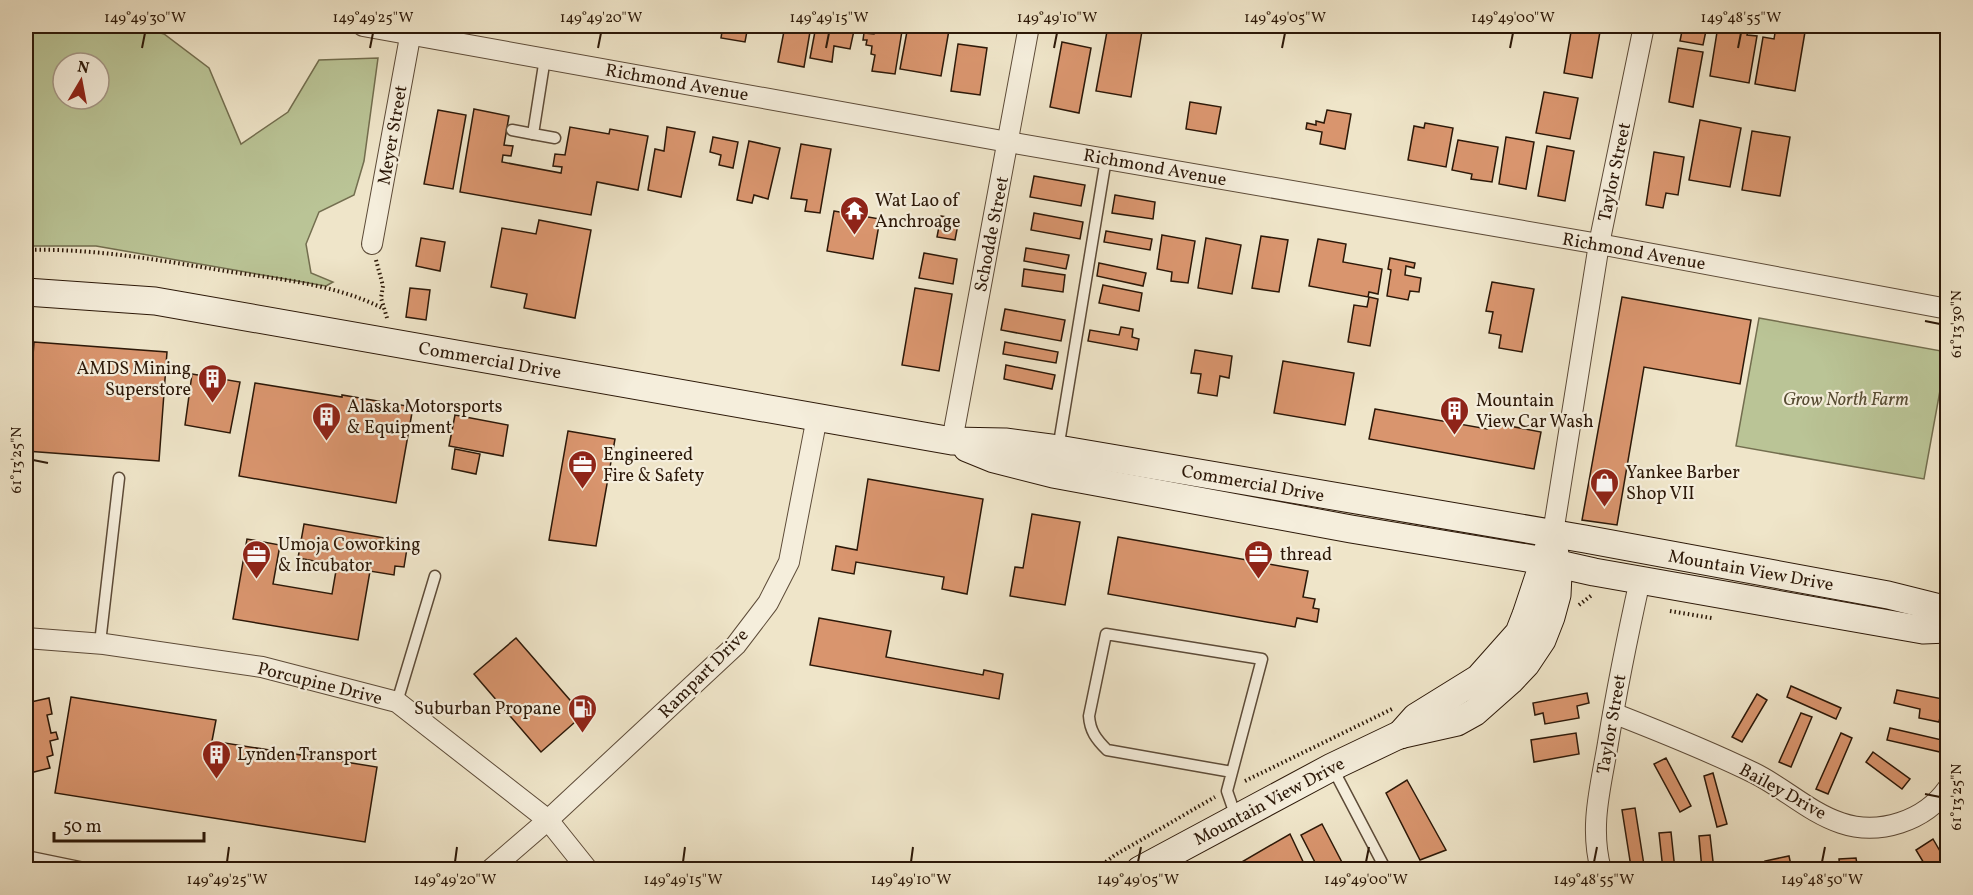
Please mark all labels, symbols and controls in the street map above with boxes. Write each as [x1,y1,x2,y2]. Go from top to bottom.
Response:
text: 149°49'30"W [104,8,186,29]
text: 149°49'25"W [332,8,414,29]
text: 149°49'20"W [560,8,642,29]
text: 149°49'15"W [789,8,869,29]
text: 149°49'10"W [1017,8,1097,29]
text: 149°49'05"W [1244,8,1326,29]
text: 149°49'00"W [1471,8,1555,29]
text: 149°48'55"W [1701,8,1781,29]
north arrow [51,51,111,111]
text: N [76,56,91,80]
street label: Richmond Avenue [603,59,750,108]
street label: Meyer Street [372,83,415,187]
street label: Taylor Street [1593,120,1638,224]
street label: Richmond Avenue [1081,144,1228,193]
street label: Schodde Street [969,174,1016,294]
place label: Wat Lao of Anchroage [875,189,961,235]
temple icon: Wat Lao of Anchroage [838,194,870,236]
street label: Richmond Avenue [1560,228,1707,277]
text: 61°13'30"N [1947,290,1968,358]
street label: Commercial Drive [416,337,563,386]
place label: AMDS Mining Superstore [77,357,191,403]
building icon: AMDS Mining Superstore [196,362,228,404]
park label: Grow North Farm [1783,388,1909,413]
place label: Mountain View Car Wash [1476,389,1594,435]
building icon: Mountain View Car Wash [1439,394,1471,436]
place label: Alaska Motorsports & Equipment [347,395,502,441]
building icon: Alaska Motorsports & Equipment [310,400,342,442]
text: 61°13'25"N [7,427,28,493]
place label: Engineered Fire & Safety [603,443,705,489]
office icon: Engineered Fire & Safety [566,448,598,490]
street label: Commercial Drive [1179,460,1326,509]
place label: Yankee Barber Shop VII [1626,461,1740,507]
shop icon: Yankee Barber Shop VII [1589,466,1621,508]
place label: Umoja Coworking & Incubator [278,533,421,579]
office icon: Umoja Coworking & Incubator [241,538,273,580]
office icon: thread [1243,538,1275,580]
place label: thread [1280,543,1332,568]
street label: Mountain View Drive [1666,545,1835,598]
street label: Rampart Drive [654,624,755,725]
street label: Porcupine Drive [255,657,385,712]
street label: Taylor Street [1591,672,1634,776]
fuel station icon: Suburban Propane [566,692,598,734]
place label: Suburban Propane [414,697,561,722]
building icon: Lynden Transport [200,738,232,780]
place label: Lynden Transport [237,743,377,768]
street label: Mountain View Drive [1190,752,1350,853]
street label: Bailey Drive [1734,758,1830,827]
text: 61°13'25"N [1947,764,1968,830]
scale bar [54,805,204,843]
text: 50 m [63,815,102,840]
text: 149°49'25"W [186,870,268,891]
text: 149°49'20"W [414,870,496,891]
text: 149°49'15"W [643,870,723,891]
text: 149°49'10"W [871,870,951,891]
text: 149°49'05"W [1097,870,1179,891]
text: 149°49'00"W [1324,870,1408,891]
text: 149°48'55"W [1554,870,1634,891]
text: 149°48'50"W [1781,870,1863,891]

